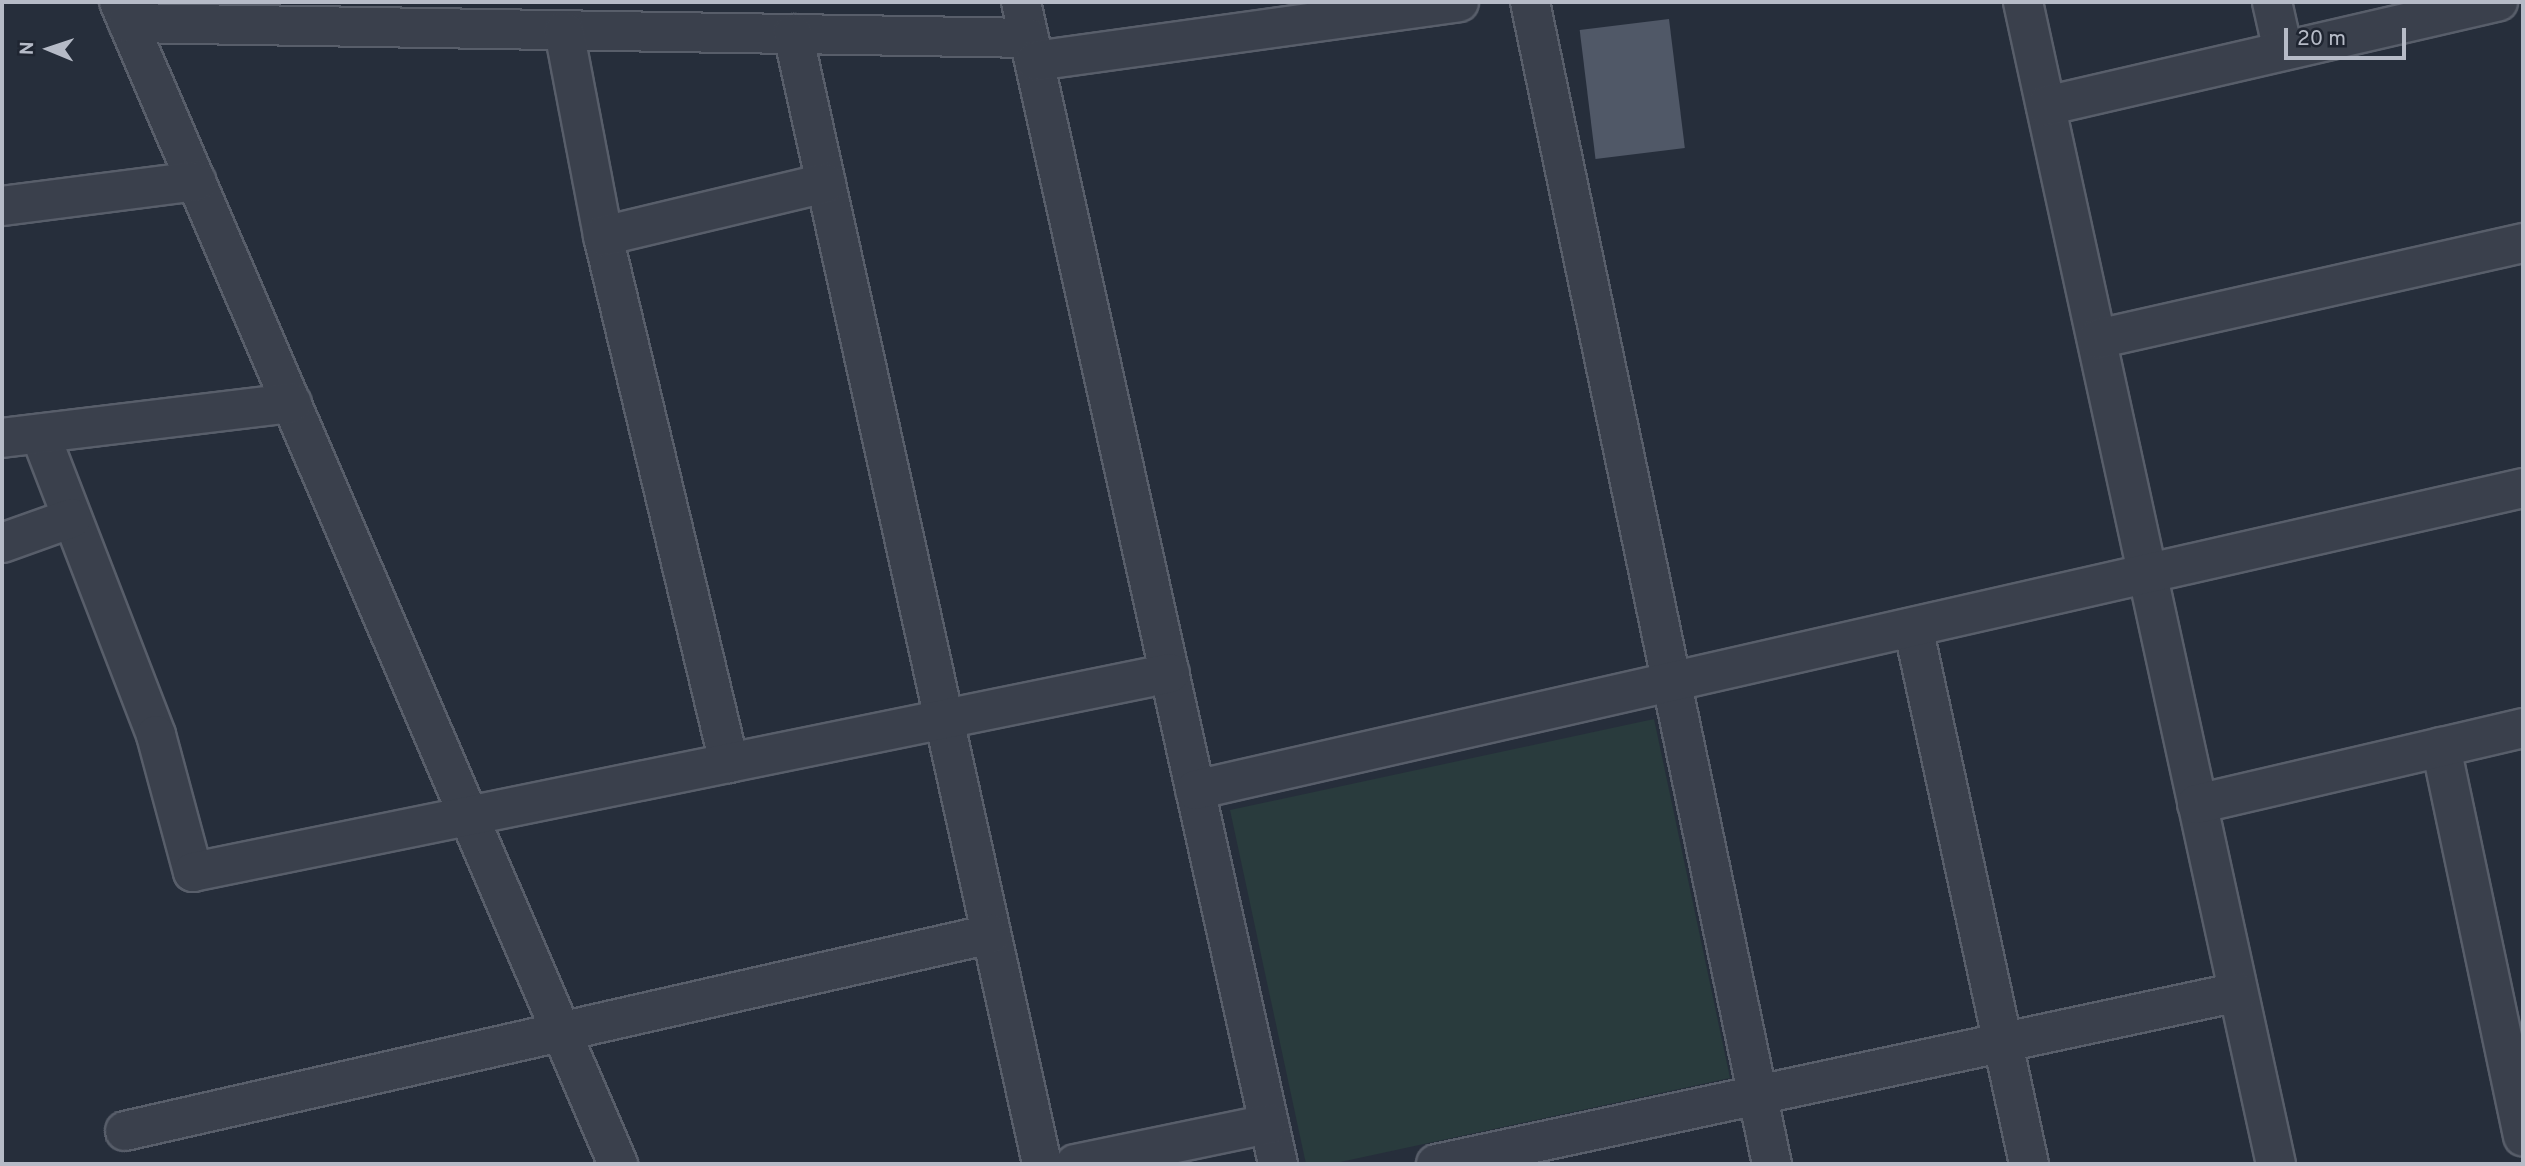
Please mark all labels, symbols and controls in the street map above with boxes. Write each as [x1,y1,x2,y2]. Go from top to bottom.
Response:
north arrow [14,14,84,84]
scale bar [2287,14,2410,58]
text: 20 m [2297,26,2346,53]
text: N [16,41,40,56]

